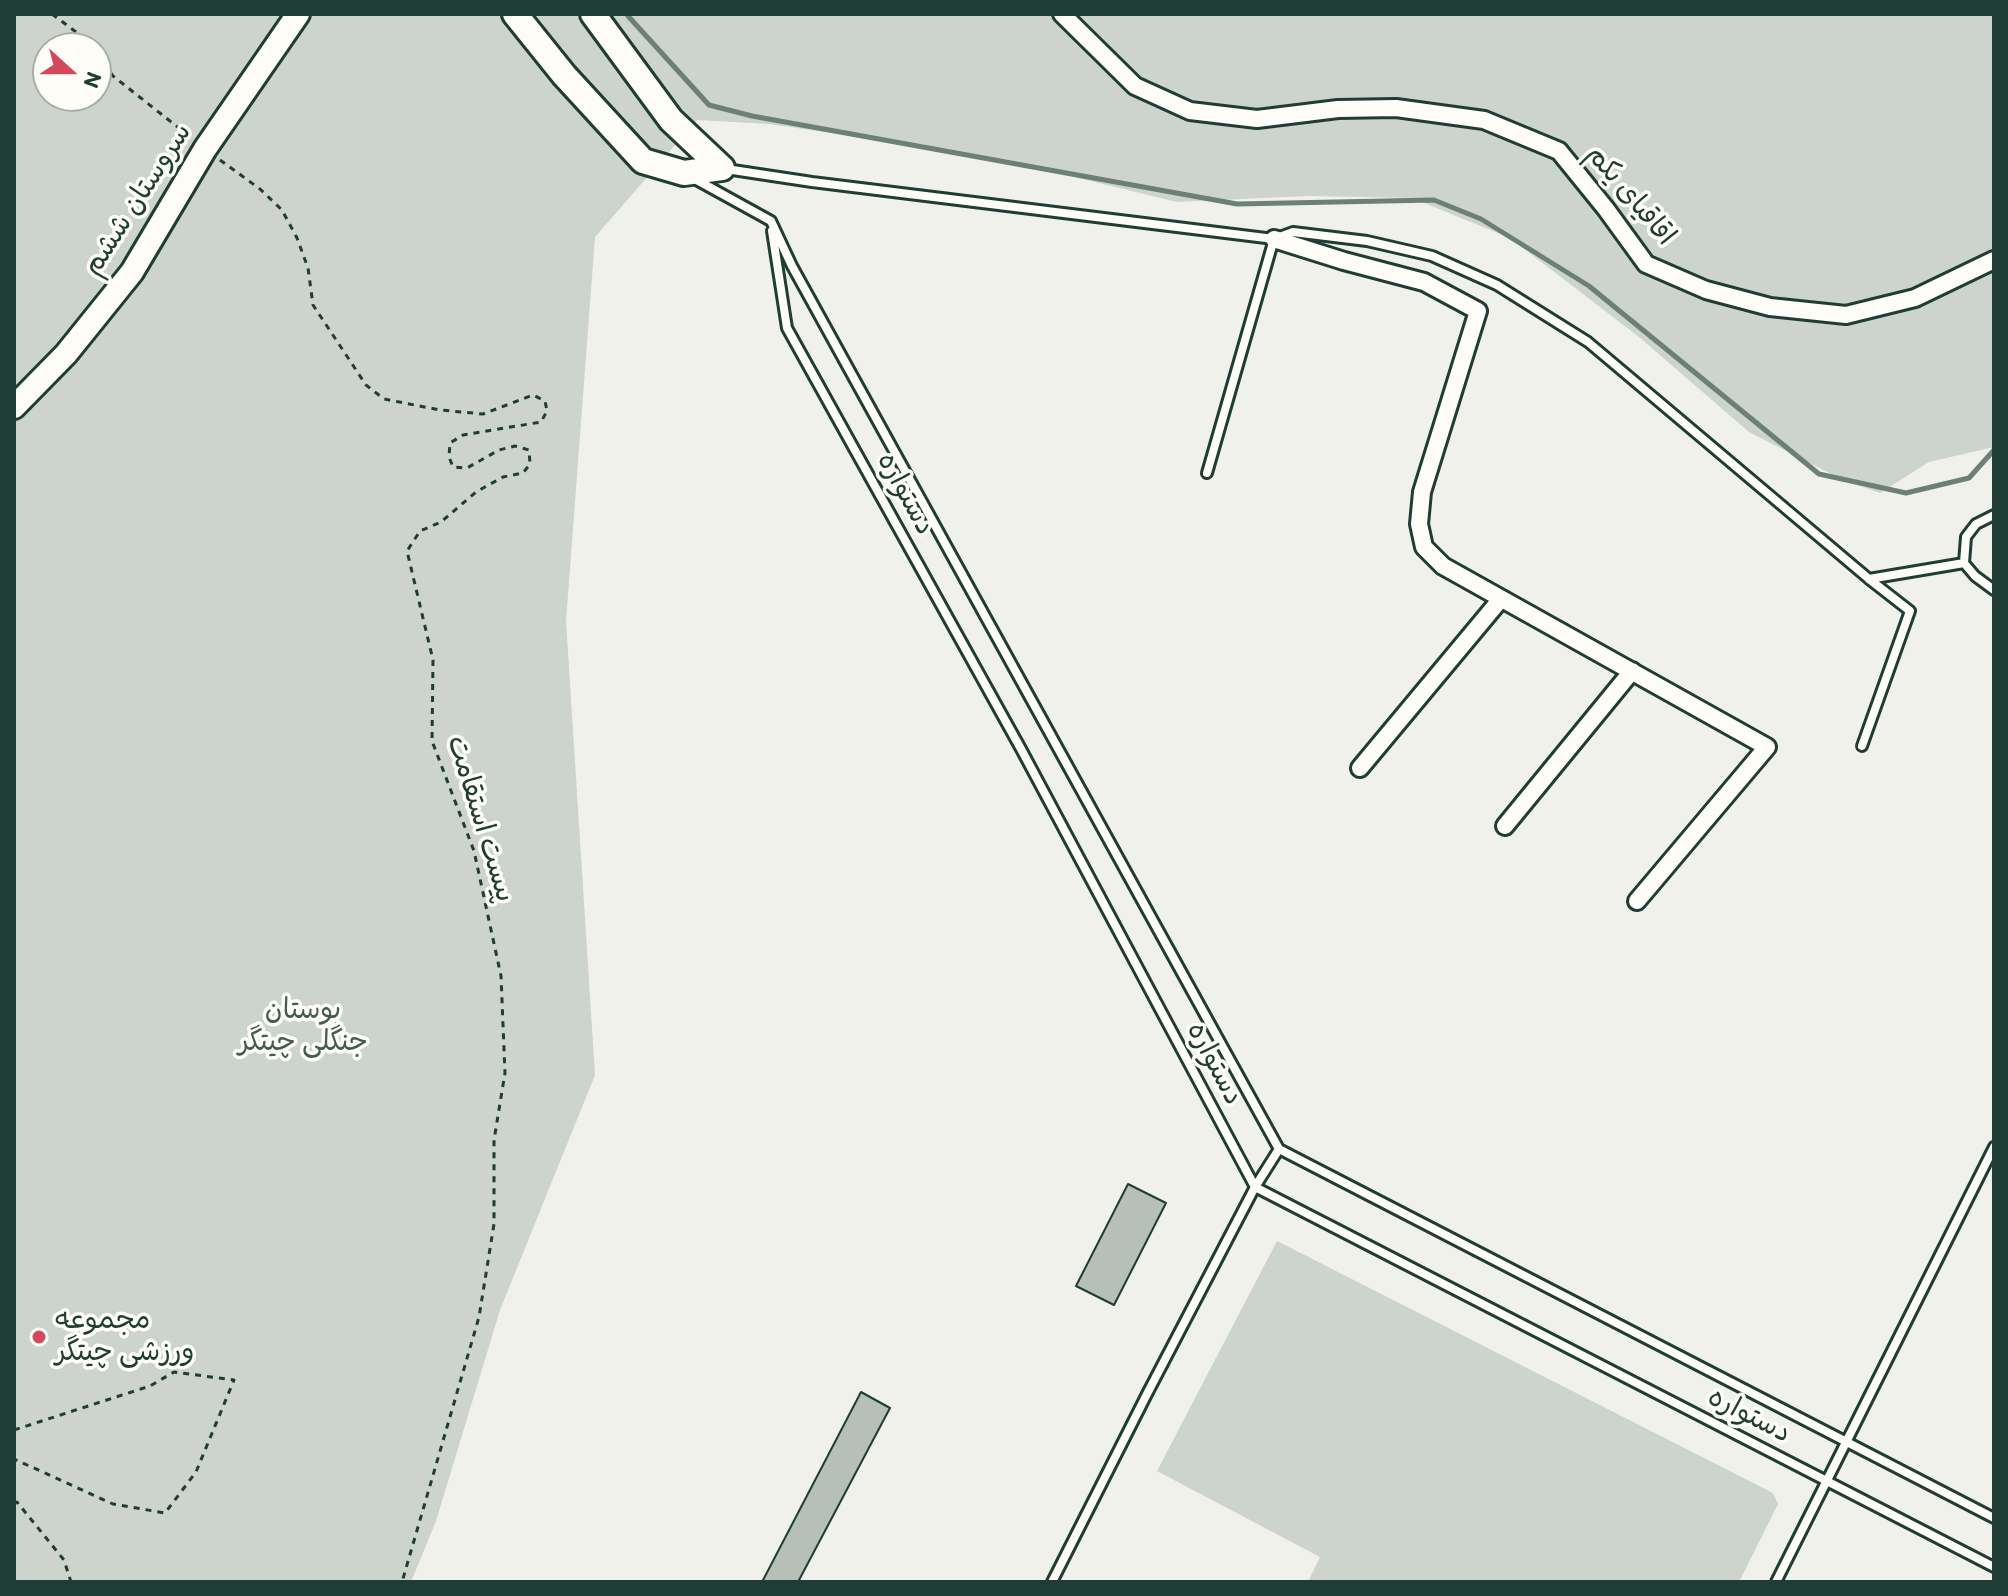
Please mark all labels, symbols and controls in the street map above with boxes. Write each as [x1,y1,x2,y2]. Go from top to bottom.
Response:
north arrow [32,32,112,112]
text: N [78,68,108,92]
street label: سروستان ششم [76,118,200,282]
street label: اقاقیای یکم [1578,139,1682,253]
street label: دستواره [869,447,941,541]
street label: پیست استقامت [439,732,521,906]
park label: بوستان جنگلی چیتگر [238,994,368,1060]
street label: دستواره [1178,1017,1250,1111]
place label: مجموعه ورزشی چیتگر [55,1304,194,1370]
marker: مجموعه ورزشی چیتگر [30,1328,48,1346]
street label: دستواره [1702,1381,1796,1451]

